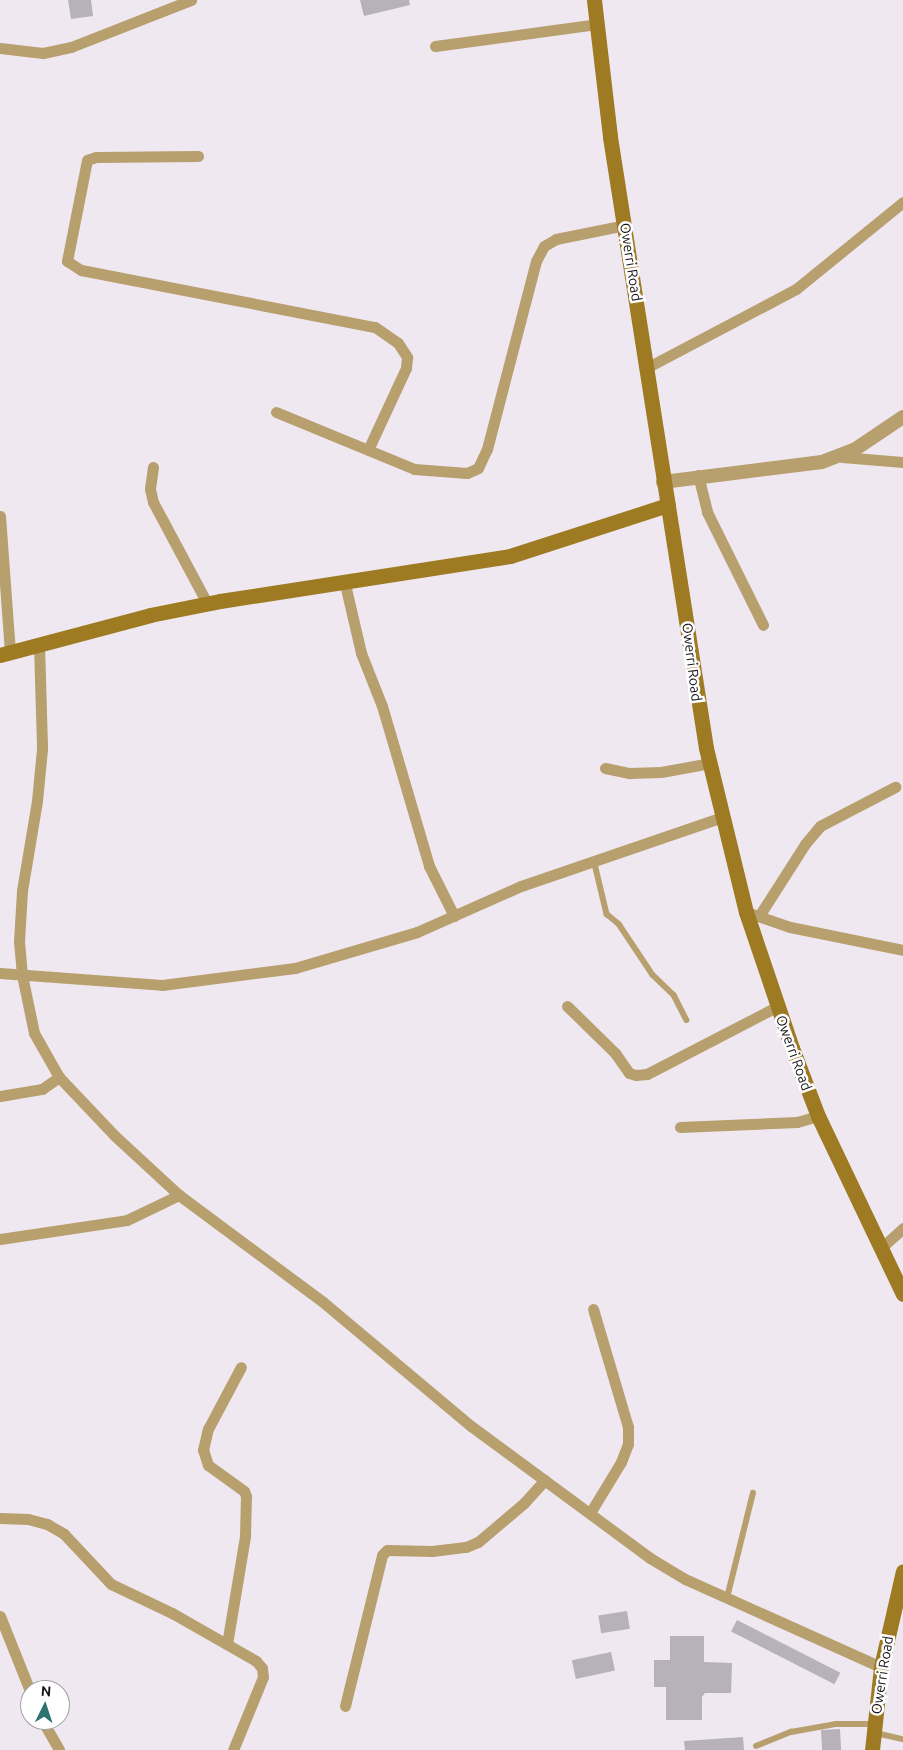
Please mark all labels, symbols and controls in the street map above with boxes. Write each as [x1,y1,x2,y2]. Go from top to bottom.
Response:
street label: Owerri Road [617,222,645,302]
street label: Owerri Road [679,622,705,702]
street label: Owerri Road [773,1013,815,1093]
street label: Owerri Road [868,1635,896,1715]
north arrow [20,1680,70,1730]
text: N [40,1683,52,1699]

